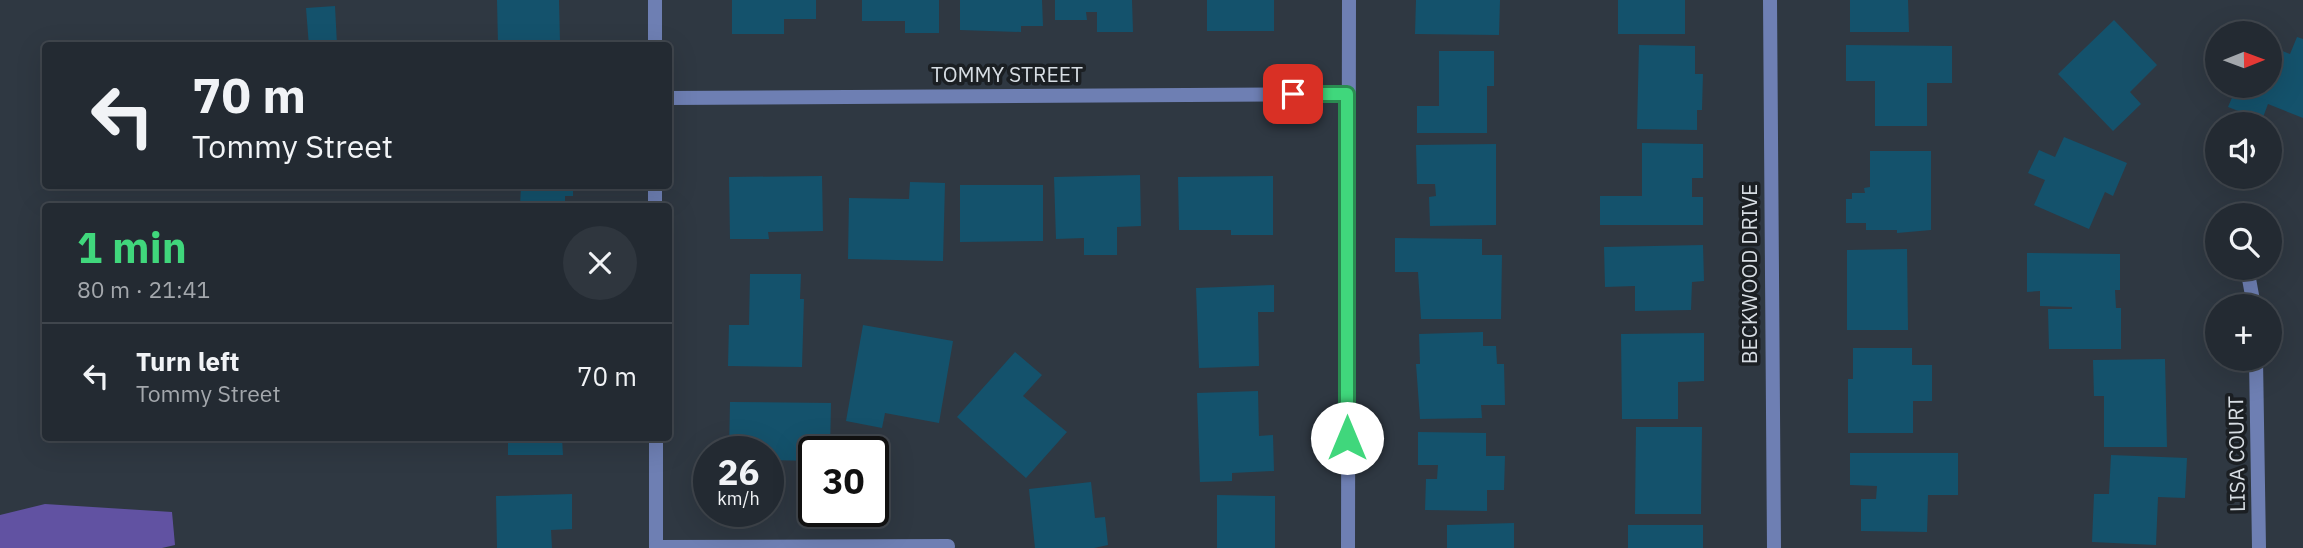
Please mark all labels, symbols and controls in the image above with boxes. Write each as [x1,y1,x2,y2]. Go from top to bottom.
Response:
north arrow [2205,21,2282,98]
map controls [2205,21,2282,371]
street label: TOMMY STREET [931,60,1083,88]
text: 70 m [192,63,306,126]
pin [1263,64,1323,124]
icon: left [77,70,168,161]
icon: arrive [1274,75,1312,113]
button: sound [2205,112,2282,189]
text: Tommy Street [192,125,393,167]
street label: BECKWOOD DRIVE [1735,184,1763,364]
button: search [2205,203,2282,280]
text: 1 min [77,220,187,275]
button: close [563,226,637,300]
text: 80 m · 21:41 [77,274,210,304]
button: + [2205,294,2282,371]
text: Turn left [136,344,239,378]
icon: left [77,357,115,395]
text: 70 m [577,359,637,393]
text: Tommy Street [136,378,281,408]
street label: LISA COURT [2221,396,2251,512]
position arrow [1310,401,1384,475]
speed limit sign: 30 [798,436,889,527]
text: 26 [717,449,760,495]
text: km/h [717,487,760,510]

